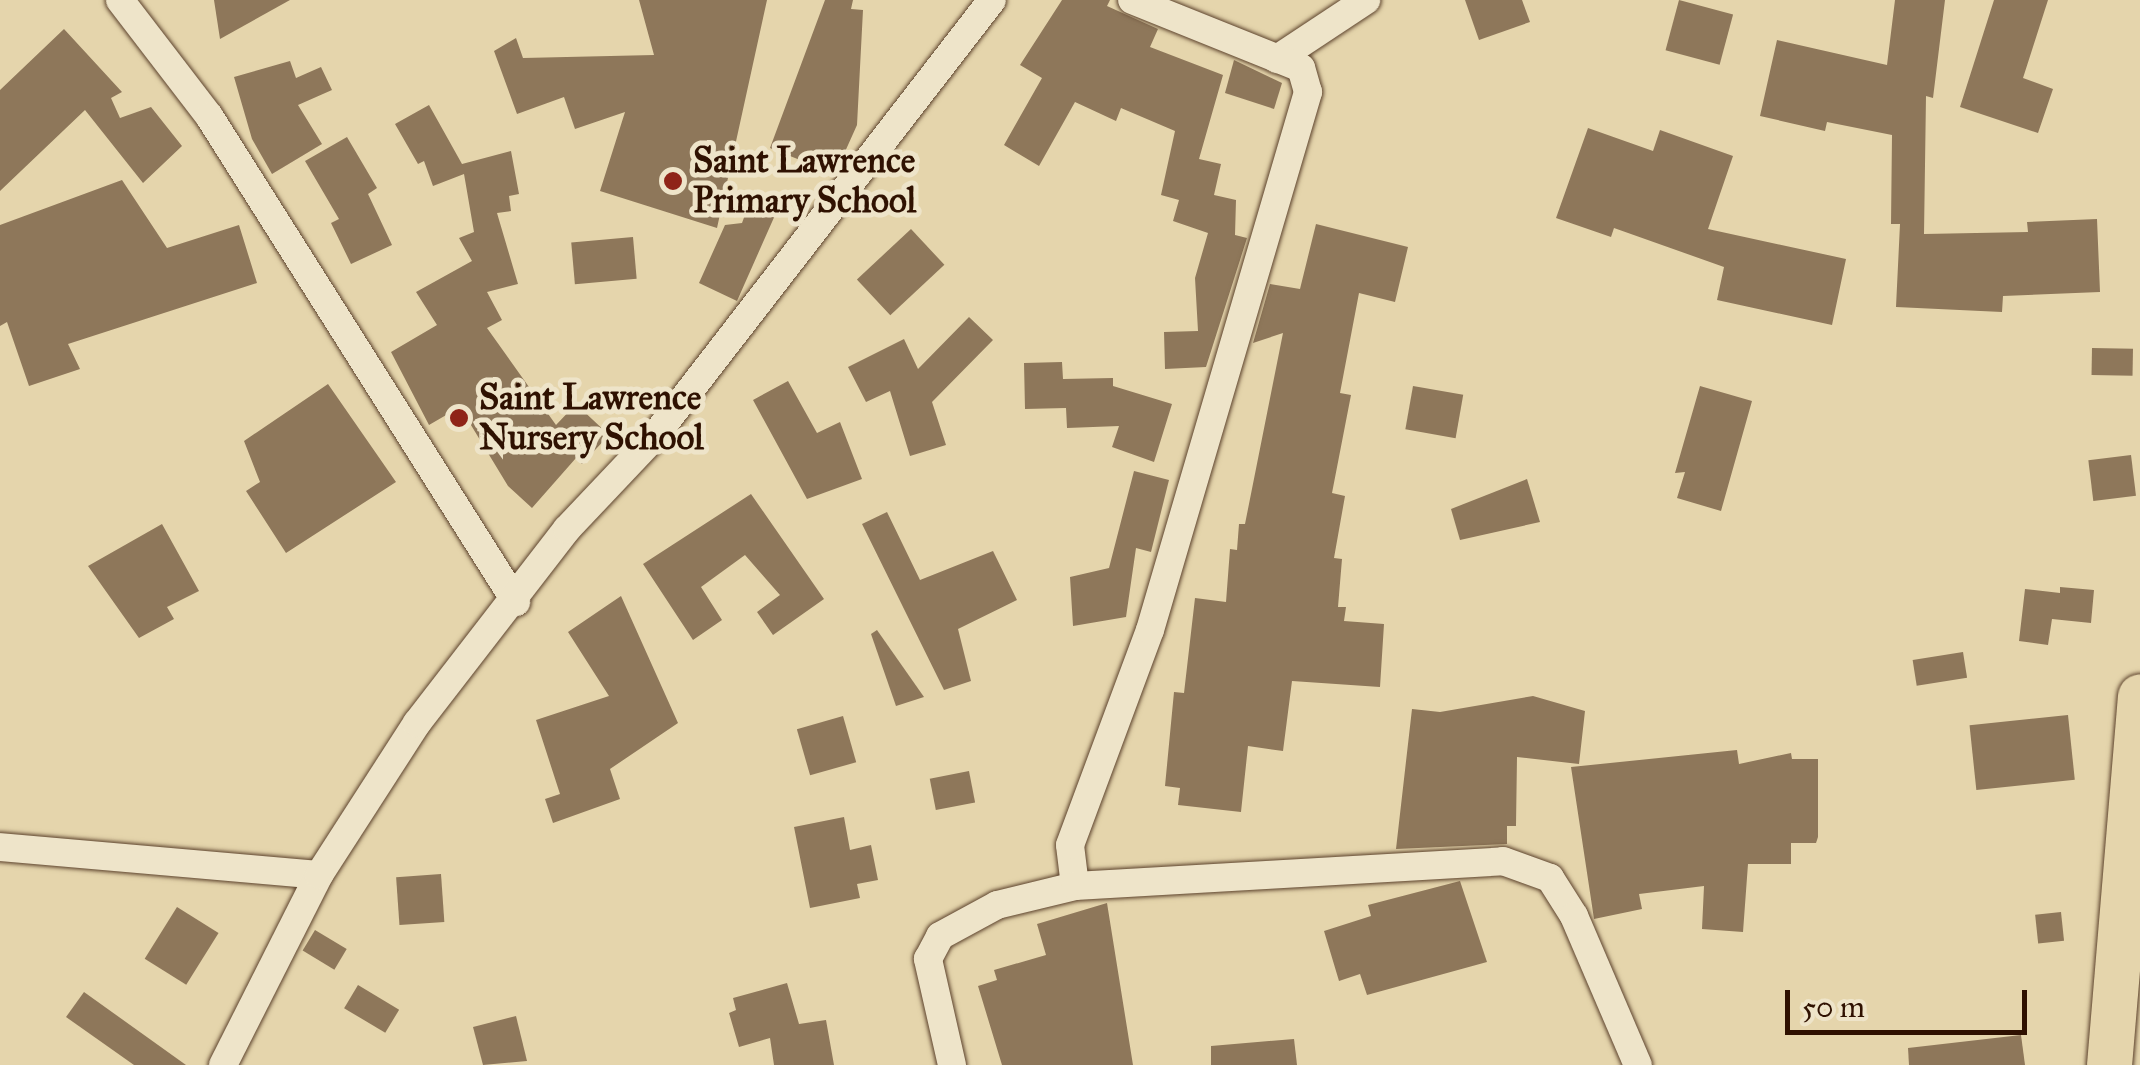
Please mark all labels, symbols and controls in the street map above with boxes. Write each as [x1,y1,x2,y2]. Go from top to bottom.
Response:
place label: Saint Lawrence Primary School [693,140,916,222]
marker: Saint Lawrence Primary School [662,170,684,192]
place label: Saint Lawrence Nursery School [479,377,704,459]
marker: Saint Lawrence Nursery School [448,407,470,429]
scale bar [1790,970,2032,1032]
text: 50 m [1802,989,1865,1025]

